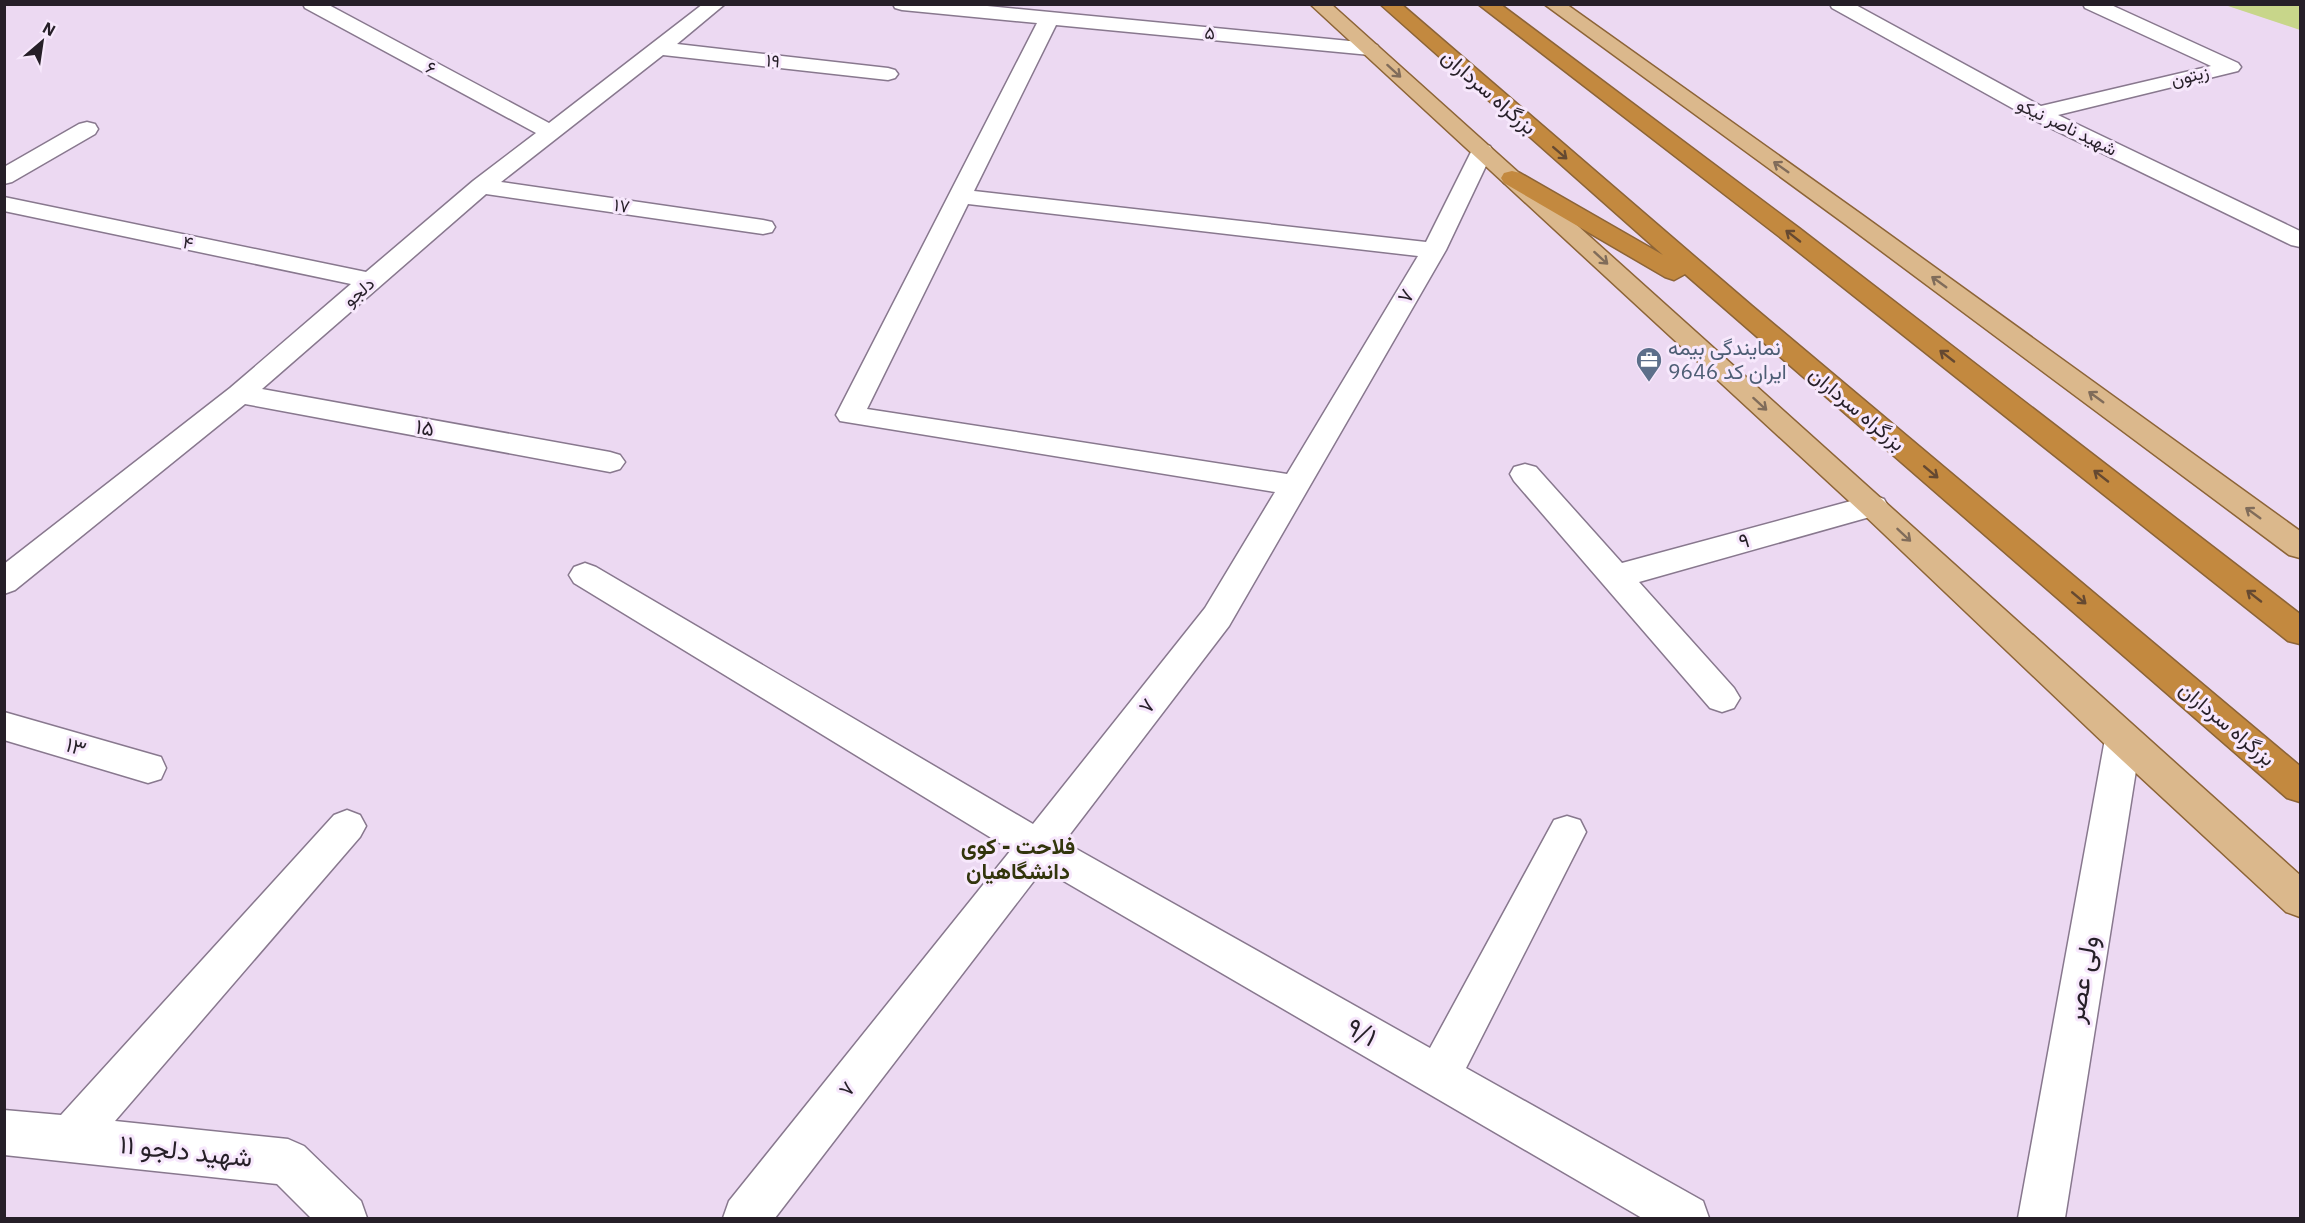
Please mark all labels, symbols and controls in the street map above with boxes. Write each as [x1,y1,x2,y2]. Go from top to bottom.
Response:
north arrow [12,12,72,72]
text: N [39,17,59,40]
street label: ۵ [1204,21,1217,44]
street label: بزرگراه سرداران [1436,42,1543,140]
street label: ۱۹ [765,48,781,73]
street label: ۶ [422,55,441,80]
street label: زیتون [2168,60,2211,91]
one-way arrow [1387,64,1402,78]
street label: شهید ناصر نیکو [2013,92,2121,161]
one-way arrow [1552,146,1567,160]
one-way arrow [1774,161,1790,173]
street label: ۱۷ [613,193,631,218]
street label: ۴ [181,230,196,255]
one-way arrow [1786,230,1802,242]
one-way arrow [1593,251,1608,265]
street label: دلجو [338,272,379,311]
one-way arrow [1932,275,1948,288]
street label: ۷ [1390,283,1420,308]
place label: نمایندگی بیمه ایران کد 9646 [1668,333,1787,385]
office icon: نمایندگی بیمه ایران کد 9646 [1634,345,1664,383]
one-way arrow [1939,350,1955,363]
street label: بزرگراه سرداران [1804,360,1912,457]
one-way arrow [2089,391,2105,403]
one-way arrow [1753,397,1768,411]
street label: ۱۵ [414,412,437,442]
one-way arrow [1923,465,1938,479]
one-way arrow [2093,470,2109,482]
one-way arrow [2246,506,2262,519]
street label: ۹ [1735,525,1752,555]
one-way arrow [1897,528,1912,543]
one-way arrow [2247,590,2263,602]
one-way arrow [2071,592,2087,605]
street label: بزرگراه سرداران [2174,675,2282,772]
street label: ۷ [1131,692,1161,719]
street label: ۱۳ [63,730,90,762]
district label: فلاحت - کوی دانشگاهیان [961,831,1075,885]
street label: ولی عصر [2056,933,2105,1026]
street label: ۹/۱ [1341,1009,1384,1053]
street label: ۷ [831,1075,861,1102]
street label: شهید دلجو ۱۱ [118,1126,254,1174]

